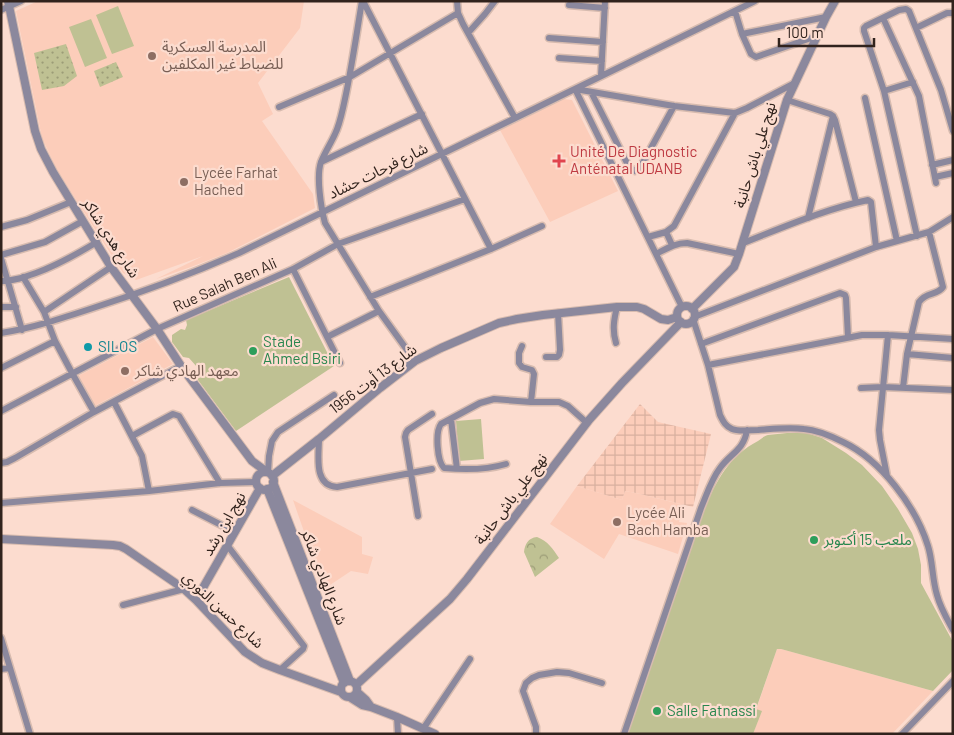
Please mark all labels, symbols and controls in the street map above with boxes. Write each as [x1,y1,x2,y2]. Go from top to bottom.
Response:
scale bar [779,15,874,47]
text: 100 m [786,23,824,41]
place label: المدرسة العسكرية للضباط غير المكلفين [162,37,283,73]
marker: المدرسة العسكرية للضباط غير المكلفين [146,50,158,62]
street label: نهج علي باش حانبة [729,100,783,211]
street label: شارع فرحات حشاد [325,138,432,206]
place label: Unité De Diagnostic Anténatal UDANB [570,142,698,177]
marker: Unité De Diagnostic Anténatal UDANB [552,154,566,168]
place label: Lycée Farhat Hached [194,163,278,198]
marker: Lycée Farhat Hached [178,176,190,188]
street label: شارع هدي شاكر [75,193,144,283]
street label: Rue Salah Ben Ali [170,253,279,315]
place label: Stade Ahmed Bsiri [263,332,341,367]
place label: SILOS [98,337,137,355]
street label: شارع 13 أوت 1956 [325,339,422,420]
marker: SILOS [82,341,94,353]
marker: Stade Ahmed Bsiri [247,345,259,357]
place label: معهد الهادي شاكر [134,361,239,382]
marker: معهد الهادي شاكر [119,365,131,377]
street label: نهج علي باش حانبة [470,449,554,550]
street label: نهج ابن رشد [198,488,252,561]
place label: Lycée Ali Bach Hamba [627,503,709,538]
marker: Lycée Ali Bach Hamba [611,516,623,528]
street label: شارع الهادي شاكر [294,525,352,629]
place label: ملعب 15 أكتوبر [823,530,912,549]
marker: ملعب 15 أكتوبر [808,534,820,546]
street label: شارع حسن النوري [177,567,268,655]
place label: Salle Fatnassi [667,701,756,719]
marker: Salle Fatnassi [651,705,663,717]

